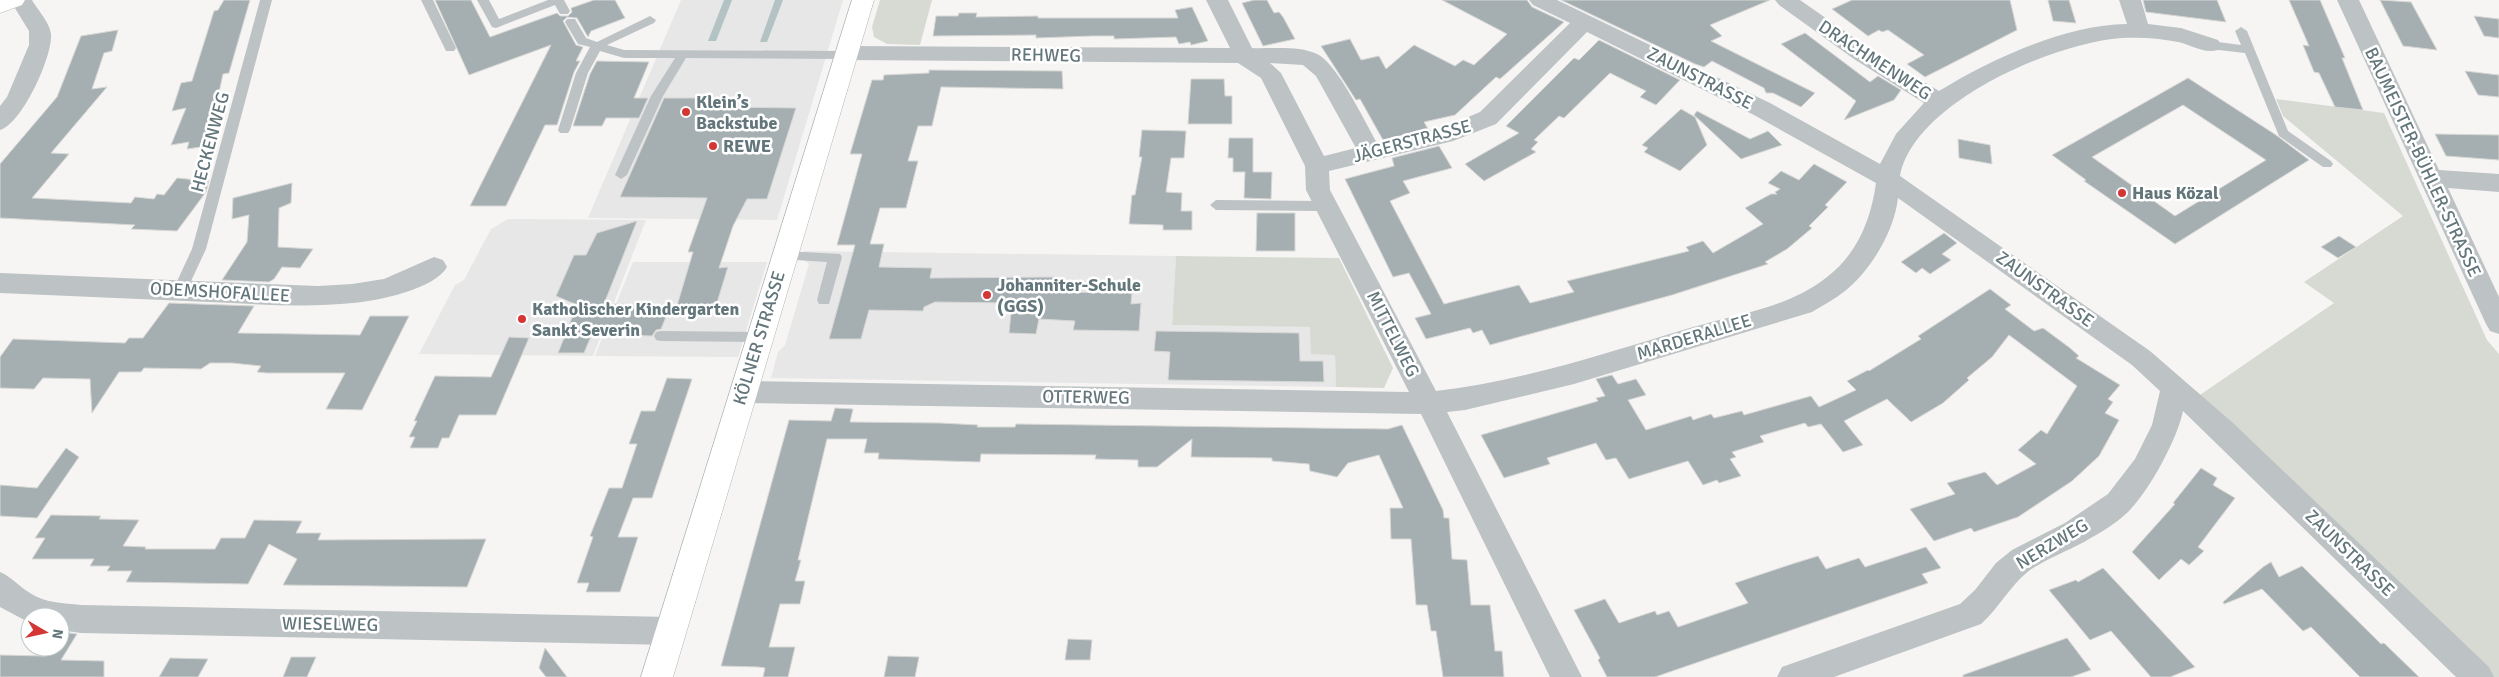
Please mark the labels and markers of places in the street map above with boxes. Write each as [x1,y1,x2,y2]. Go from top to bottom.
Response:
place label: Klein’s Backstube [696,91,777,134]
marker: Klein’s Backstube [680,106,692,118]
place label: REWE [723,135,771,157]
marker: REWE [707,140,719,152]
place label: Haus Közal [2132,182,2219,204]
marker: Haus Közal [2116,187,2128,199]
place label: Johanniter-Schule (GGS) [997,274,1141,317]
marker: Johanniter-Schule (GGS) [981,289,993,301]
place label: Katholischer Kindergarten Sankt Severin [532,298,739,341]
marker: Katholischer Kindergarten Sankt Severin [516,313,528,325]

